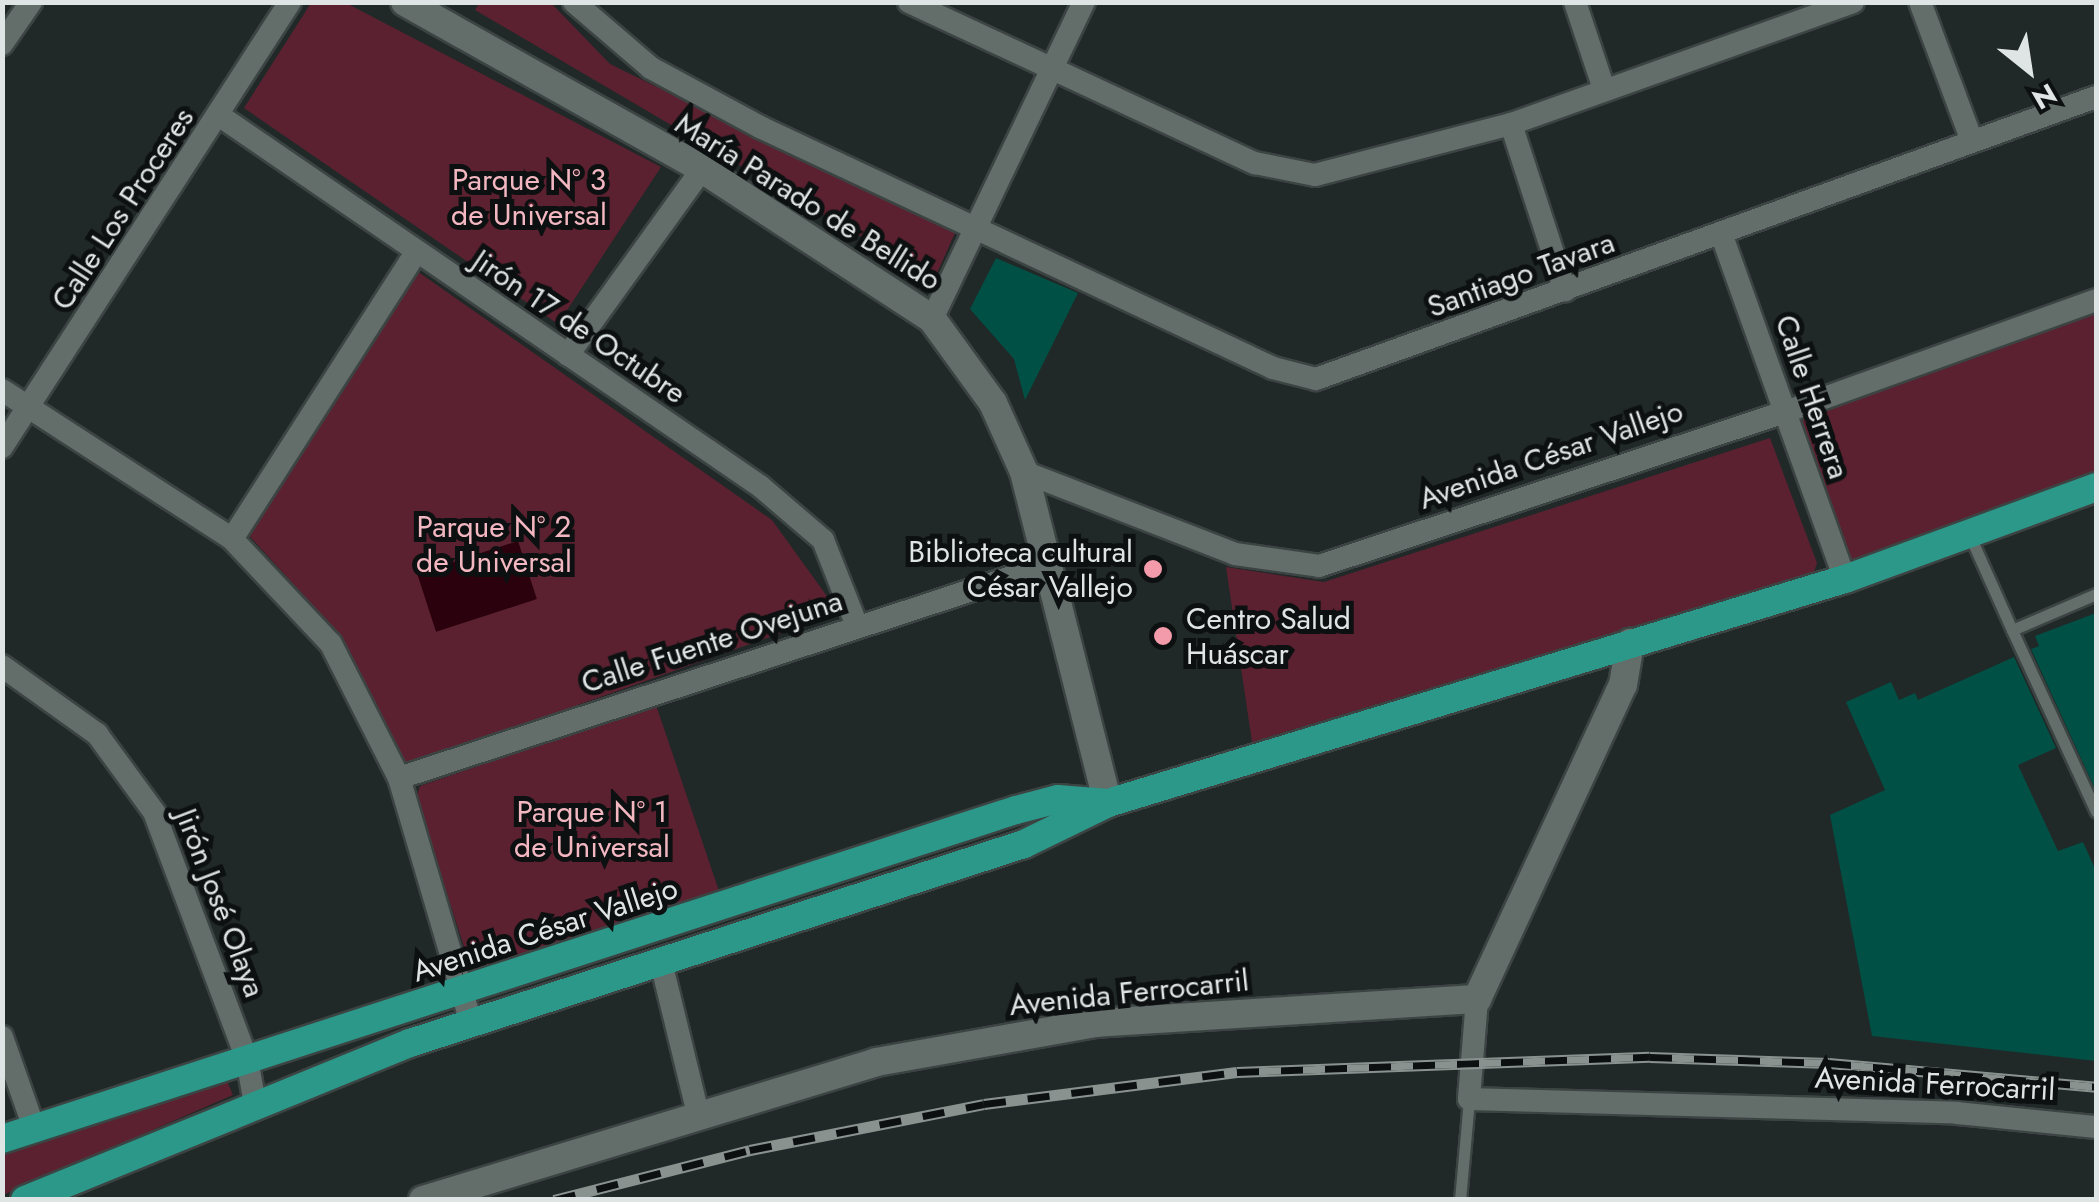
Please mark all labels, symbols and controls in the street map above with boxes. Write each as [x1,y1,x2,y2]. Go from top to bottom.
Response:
north arrow [1979,20,2079,120]
text: N [2024,73,2064,120]
street label: Calle Los Proceres [44,101,202,317]
street label: María Parado de Bellido [669,106,947,298]
park label: Parque Nº 3 de Universal [451,162,607,232]
street label: Santiago Tavara [1423,225,1619,325]
street label: Jirón 17 de Octubre [466,242,692,412]
street label: Calle Herrera [1767,311,1857,483]
street label: Avenida César Vallejo [1414,393,1688,517]
park label: Parque Nº 2 de Universal [416,509,572,580]
place label: Biblioteca cultural César Vallejo [908,534,1133,604]
marker: Biblioteca cultural César Vallejo [1142,558,1164,580]
street label: Calle Fuente Ovejuna [577,583,847,701]
place label: Centro Salud Huáscar [1186,601,1351,672]
marker: Centro Salud Huáscar [1150,623,1176,649]
park label: Parque Nº 1 de Universal [514,794,670,864]
street label: Jirón José Olaya [168,804,272,1002]
street label: Avenida César Vallejo [408,870,682,990]
street label: Avenida Ferrocarril [1007,963,1251,1023]
street label: Avenida Ferrocarril [1814,1060,2056,1108]

